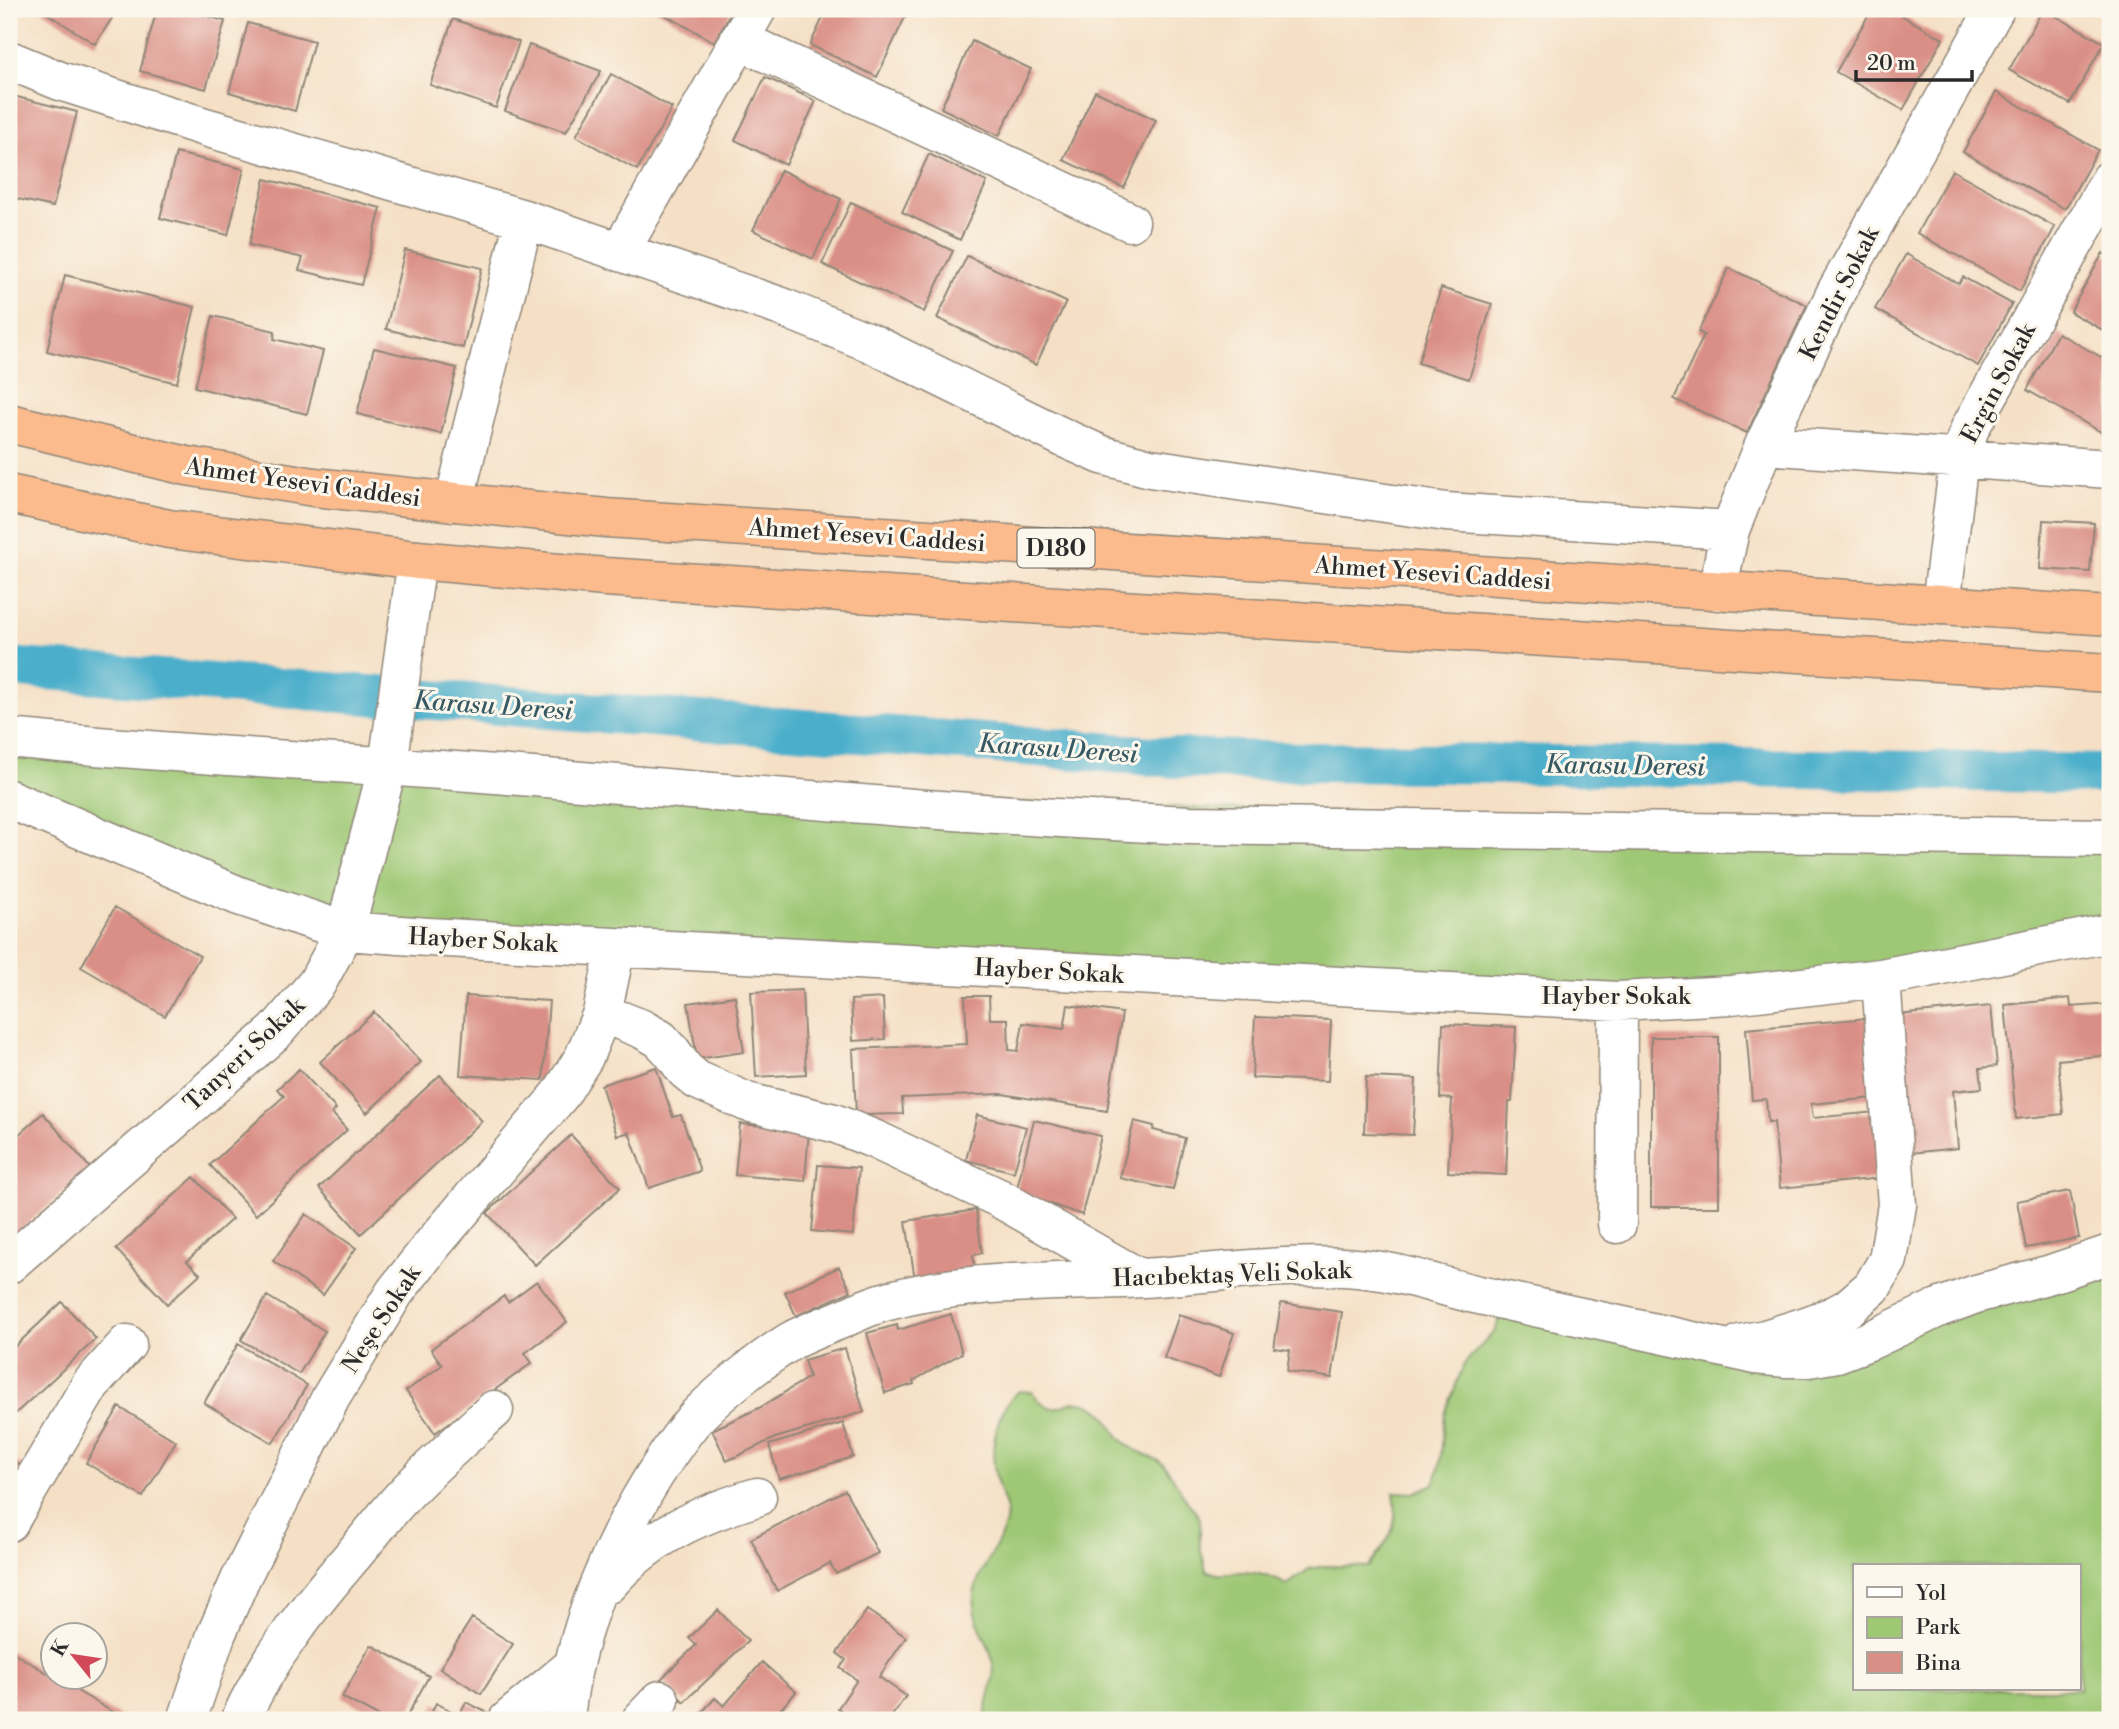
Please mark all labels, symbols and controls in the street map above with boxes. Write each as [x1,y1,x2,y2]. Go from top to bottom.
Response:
scale bar [1856,38,1972,82]
text: 20 m [1867,51,1916,77]
street label: Kendir Sokak [1793,220,1887,365]
street label: Ergin Sokak [1955,317,2044,449]
street label: Ahmet Yesevi Caddesi [182,451,423,514]
street label: Ahmet Yesevi Caddesi [747,513,986,559]
road number: D180 [1018,528,1094,568]
street label: Ahmet Yesevi Caddesi [1313,551,1552,597]
water label: Karasu Deresi [412,684,575,728]
water label: Karasu Deresi [977,727,1140,771]
water label: Karasu Deresi [1545,749,1706,783]
street label: Hayber Sokak [408,922,560,960]
street label: Hayber Sokak [974,953,1126,991]
street label: Hayber Sokak [1541,982,1692,1012]
street label: Tanyeri Sokak [178,990,312,1118]
street label: Hacıbektaş Veli Sokak [1112,1256,1353,1294]
street label: Neşe Sokak [336,1259,429,1379]
legend [1853,1564,2080,1690]
text: Yol [1915,1581,1946,1607]
text: Park [1916,1615,1961,1641]
north arrow [38,1620,108,1690]
text: K [46,1635,75,1661]
text: Bina [1915,1651,1961,1677]

